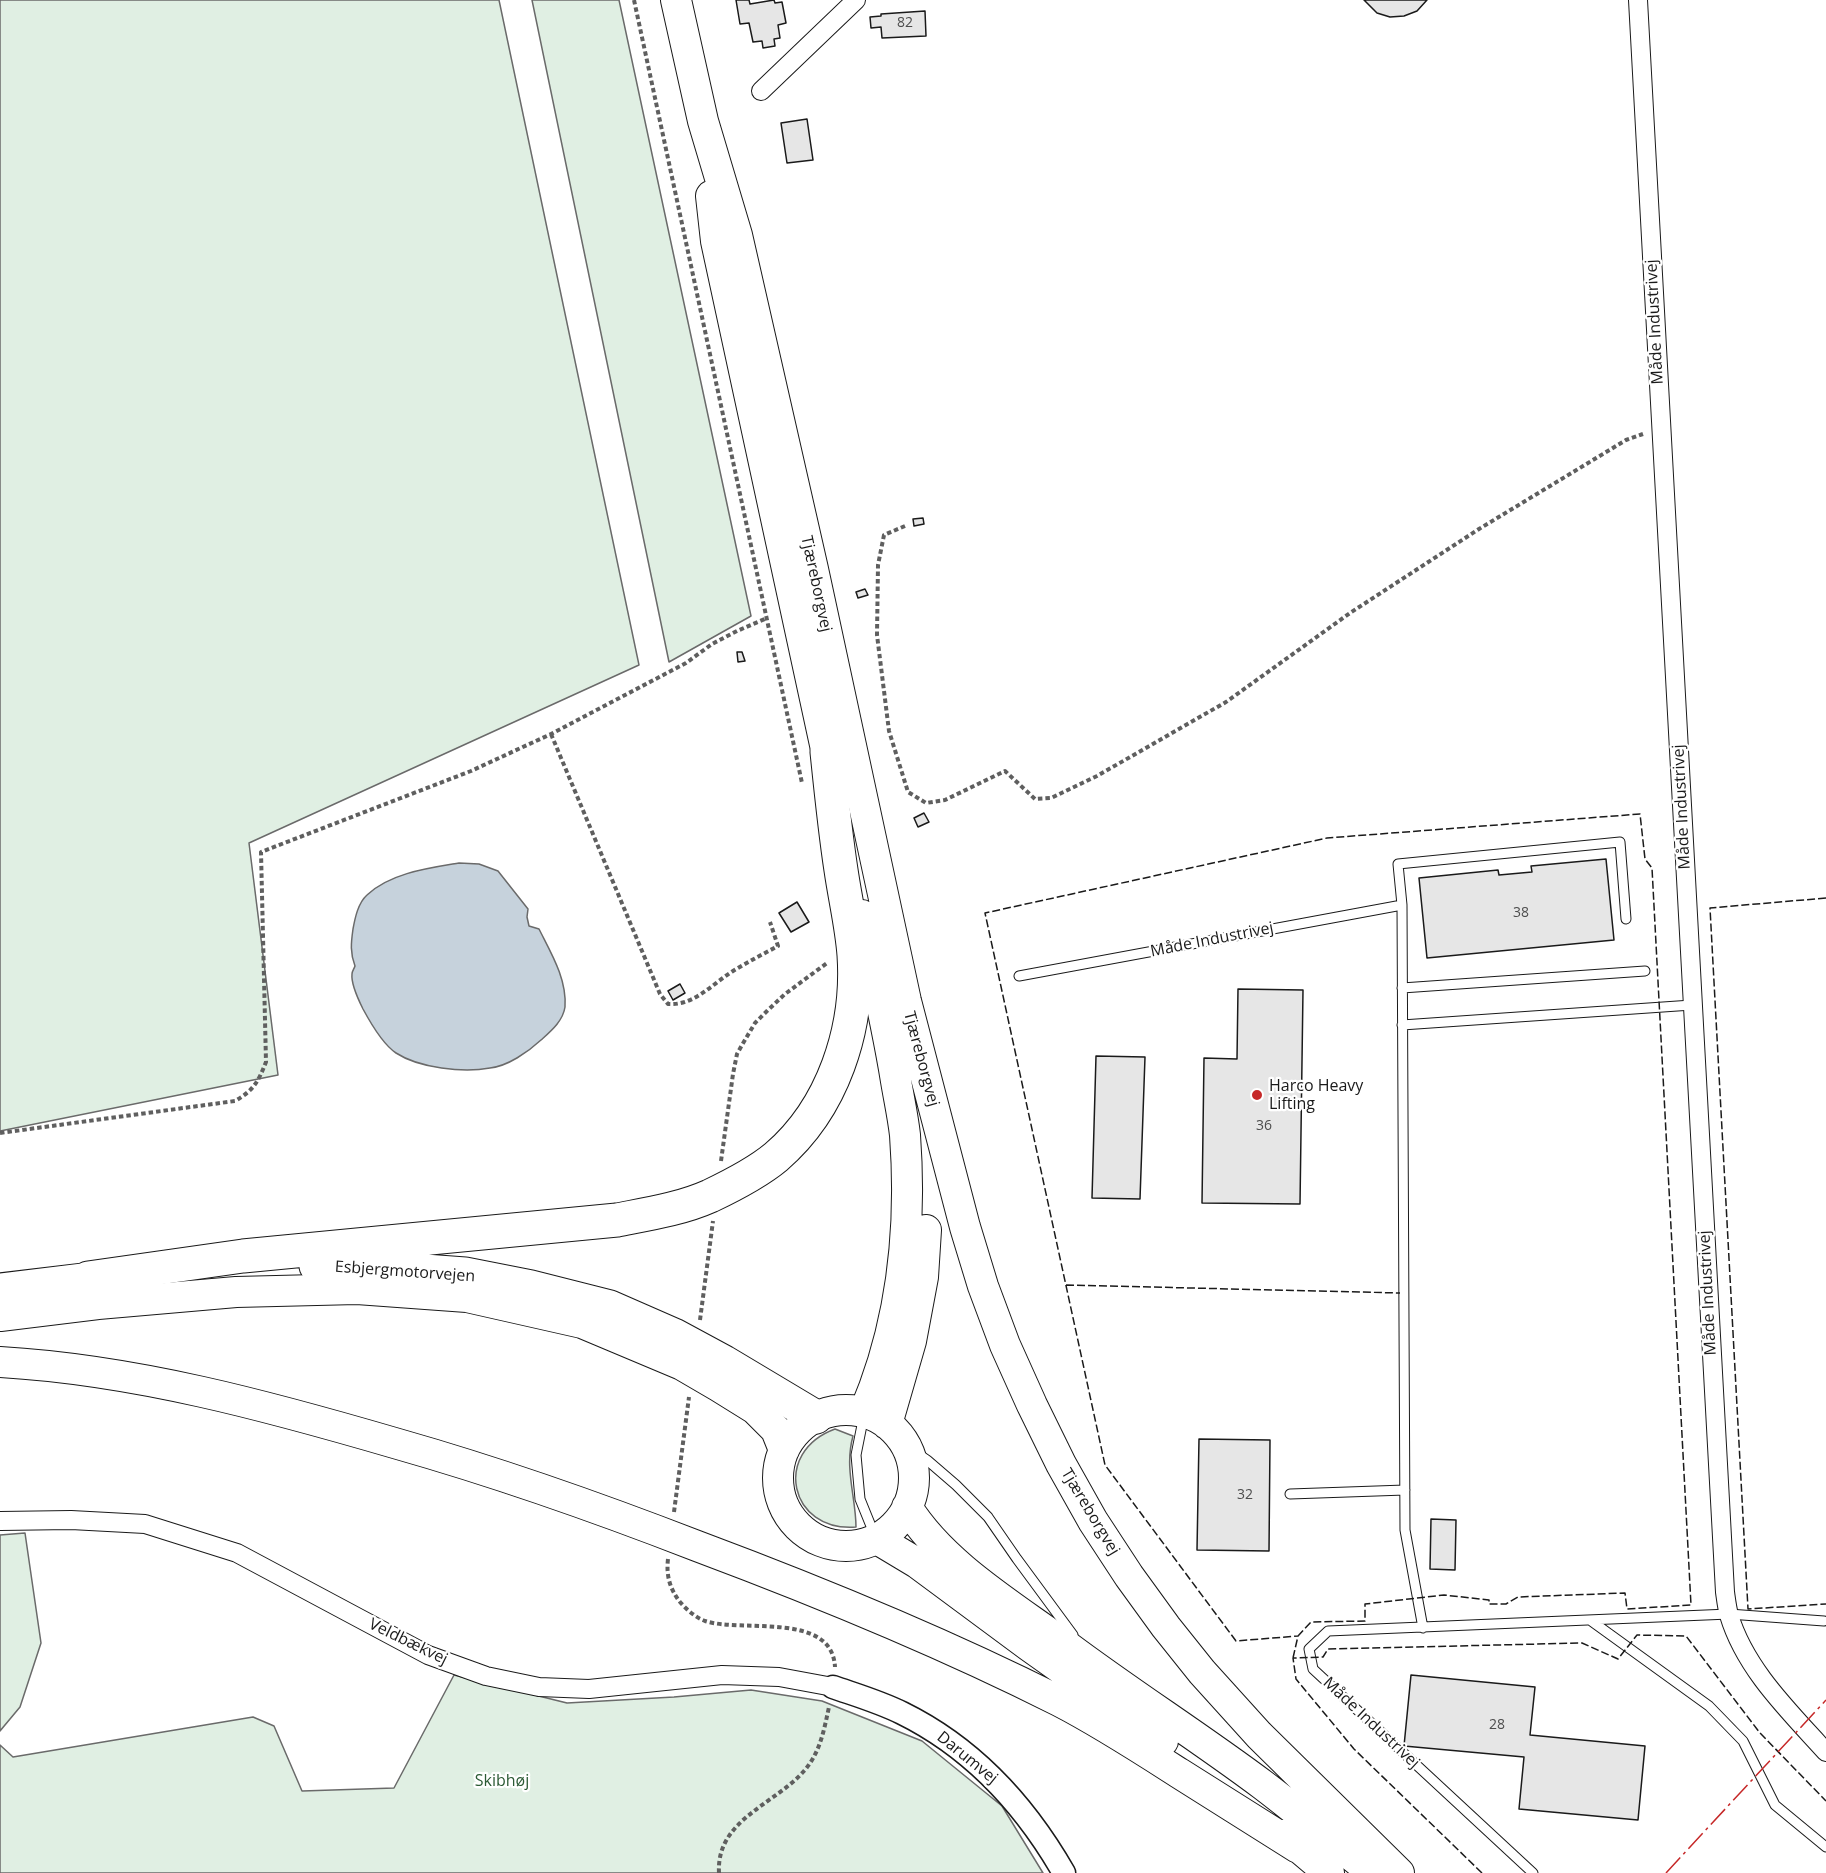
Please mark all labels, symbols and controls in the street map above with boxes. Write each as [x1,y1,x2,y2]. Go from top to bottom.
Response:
house number: 82 [897,15,913,31]
street label: Måde Industrivej [1642,259,1668,385]
street label: Tjæreborgvej [796,534,836,634]
street label: Måde Industrivej [1669,744,1695,870]
house number: 38 [1513,905,1529,921]
street label: Måde Industrivej [1149,919,1275,961]
street label: Tjæreborgvej [899,1009,943,1109]
place label: Harco Heavy Lifting [1269,1076,1363,1114]
marker: Harco Heavy Lifting [1250,1088,1264,1102]
house number: 36 [1256,1118,1272,1134]
street label: Måde Industrivej [1695,1230,1721,1356]
street label: Esbjergmotorvejen [334,1258,476,1286]
street label: Tjæreborgvej [1057,1465,1123,1559]
house number: 32 [1237,1487,1253,1503]
street label: Veldbækvej [365,1615,451,1669]
street label: Måde Industrivej [1319,1673,1423,1773]
house number: 28 [1489,1717,1505,1733]
street label: Darumvej [933,1728,1001,1788]
park label: Skibhøj [475,1771,529,1791]

